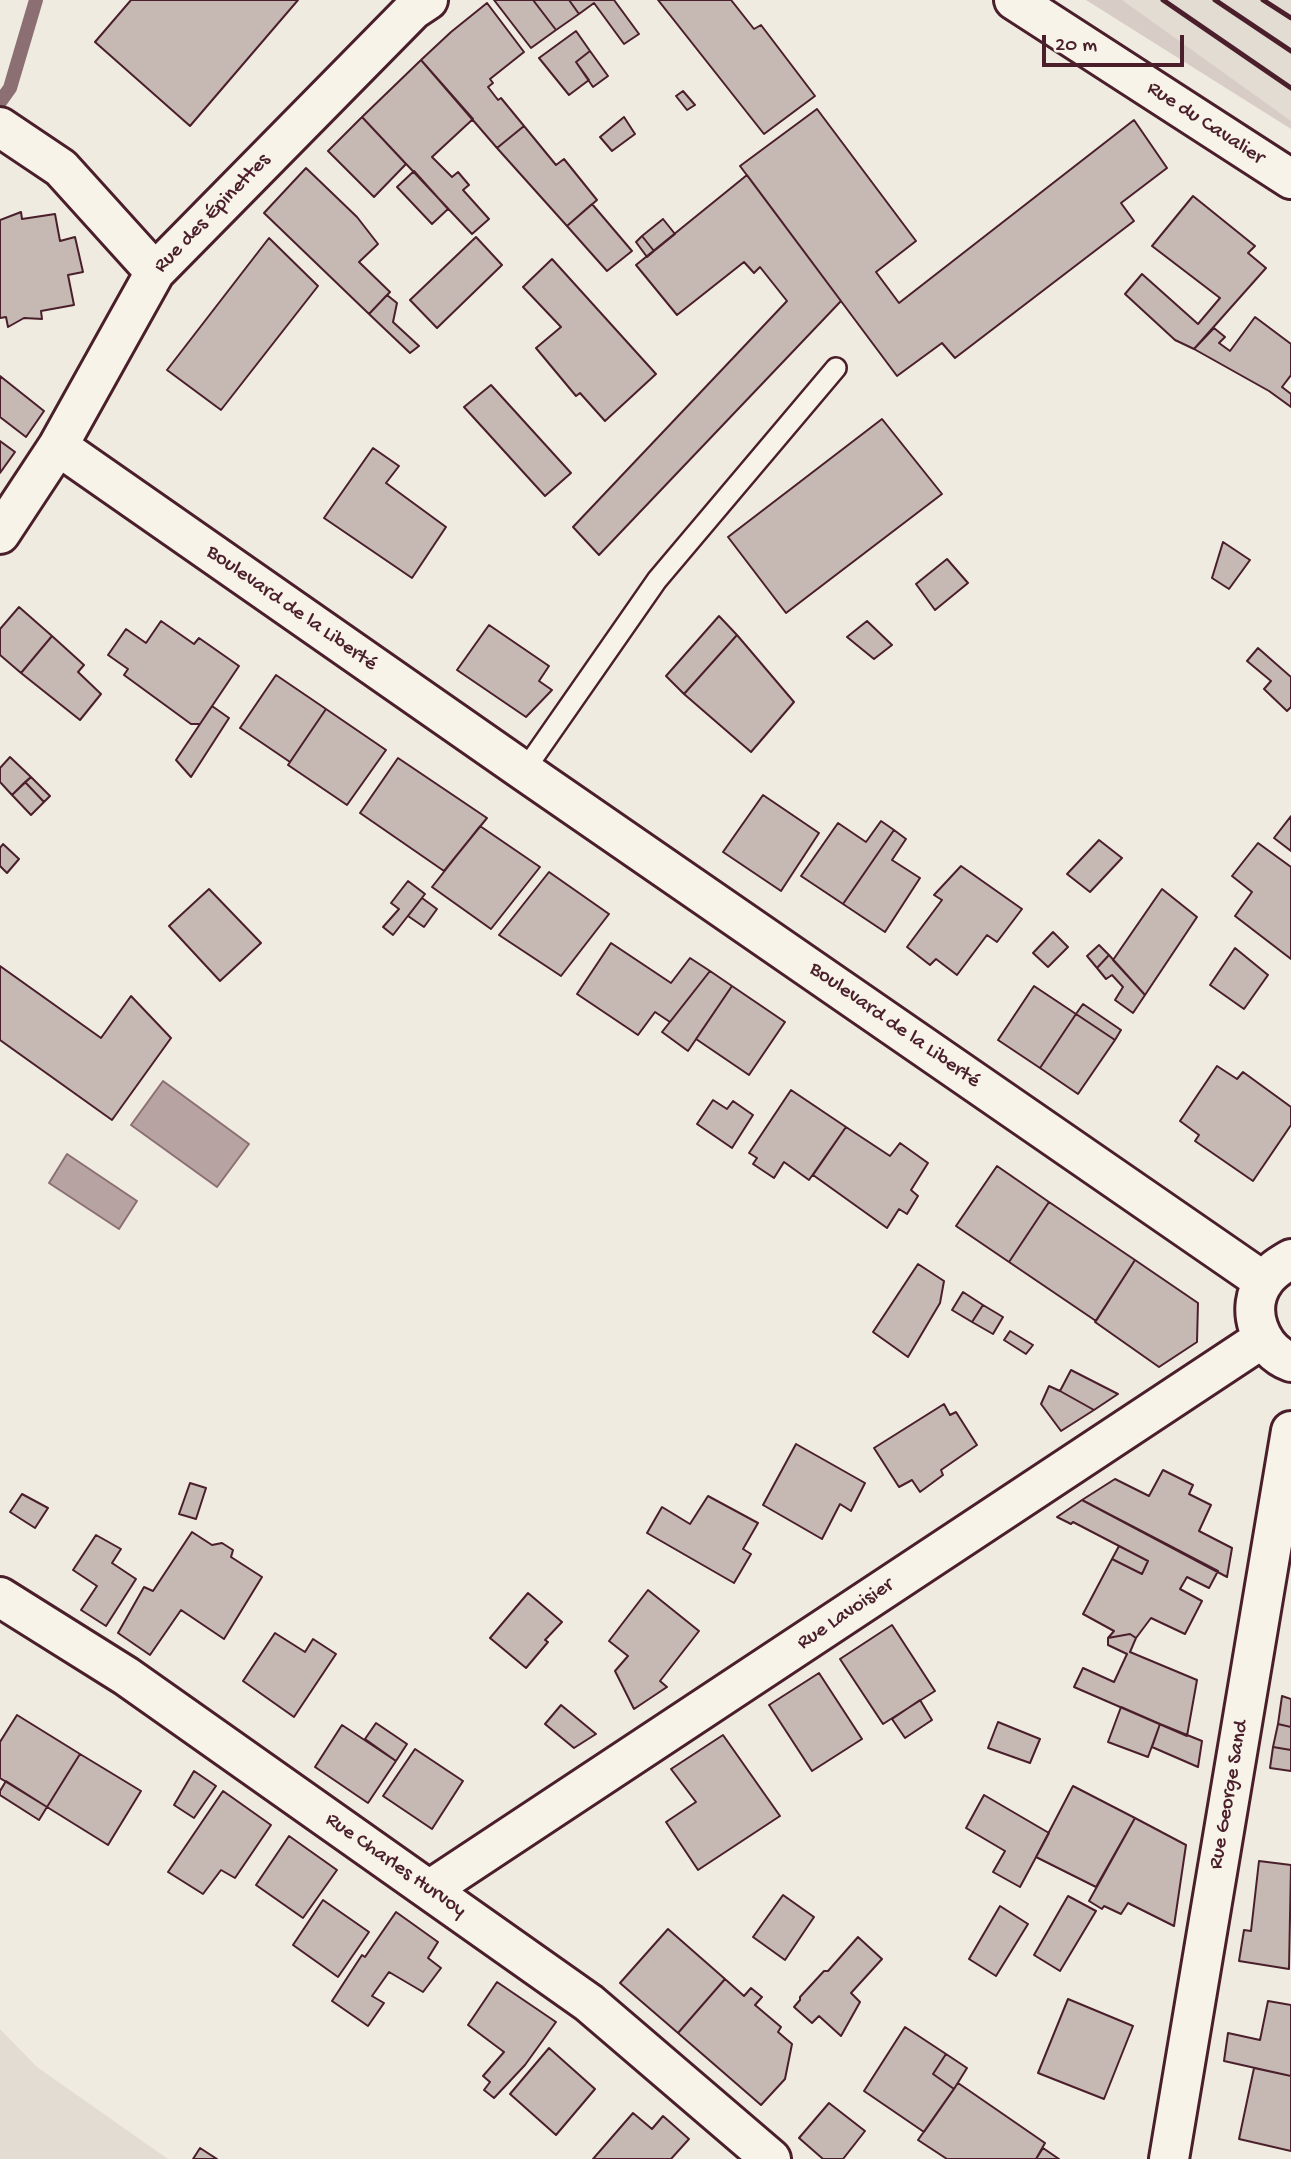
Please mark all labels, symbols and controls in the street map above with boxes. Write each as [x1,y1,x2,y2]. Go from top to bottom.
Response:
scale bar [1046,21,1188,65]
text: 20 m [1055,34,1097,59]
street label: Rue du Cavalier [1141,77,1269,171]
street label: Rue des Épinettes [149,149,277,279]
street label: Boulevard de la Liberté [201,540,381,678]
street label: Boulevard de la Liberté [804,957,984,1095]
street label: Rue Lavoisier [793,1573,899,1657]
street label: Rue George Sand [1205,1719,1255,1871]
street label: Rue Charles Hurvoy [320,1808,470,1924]

